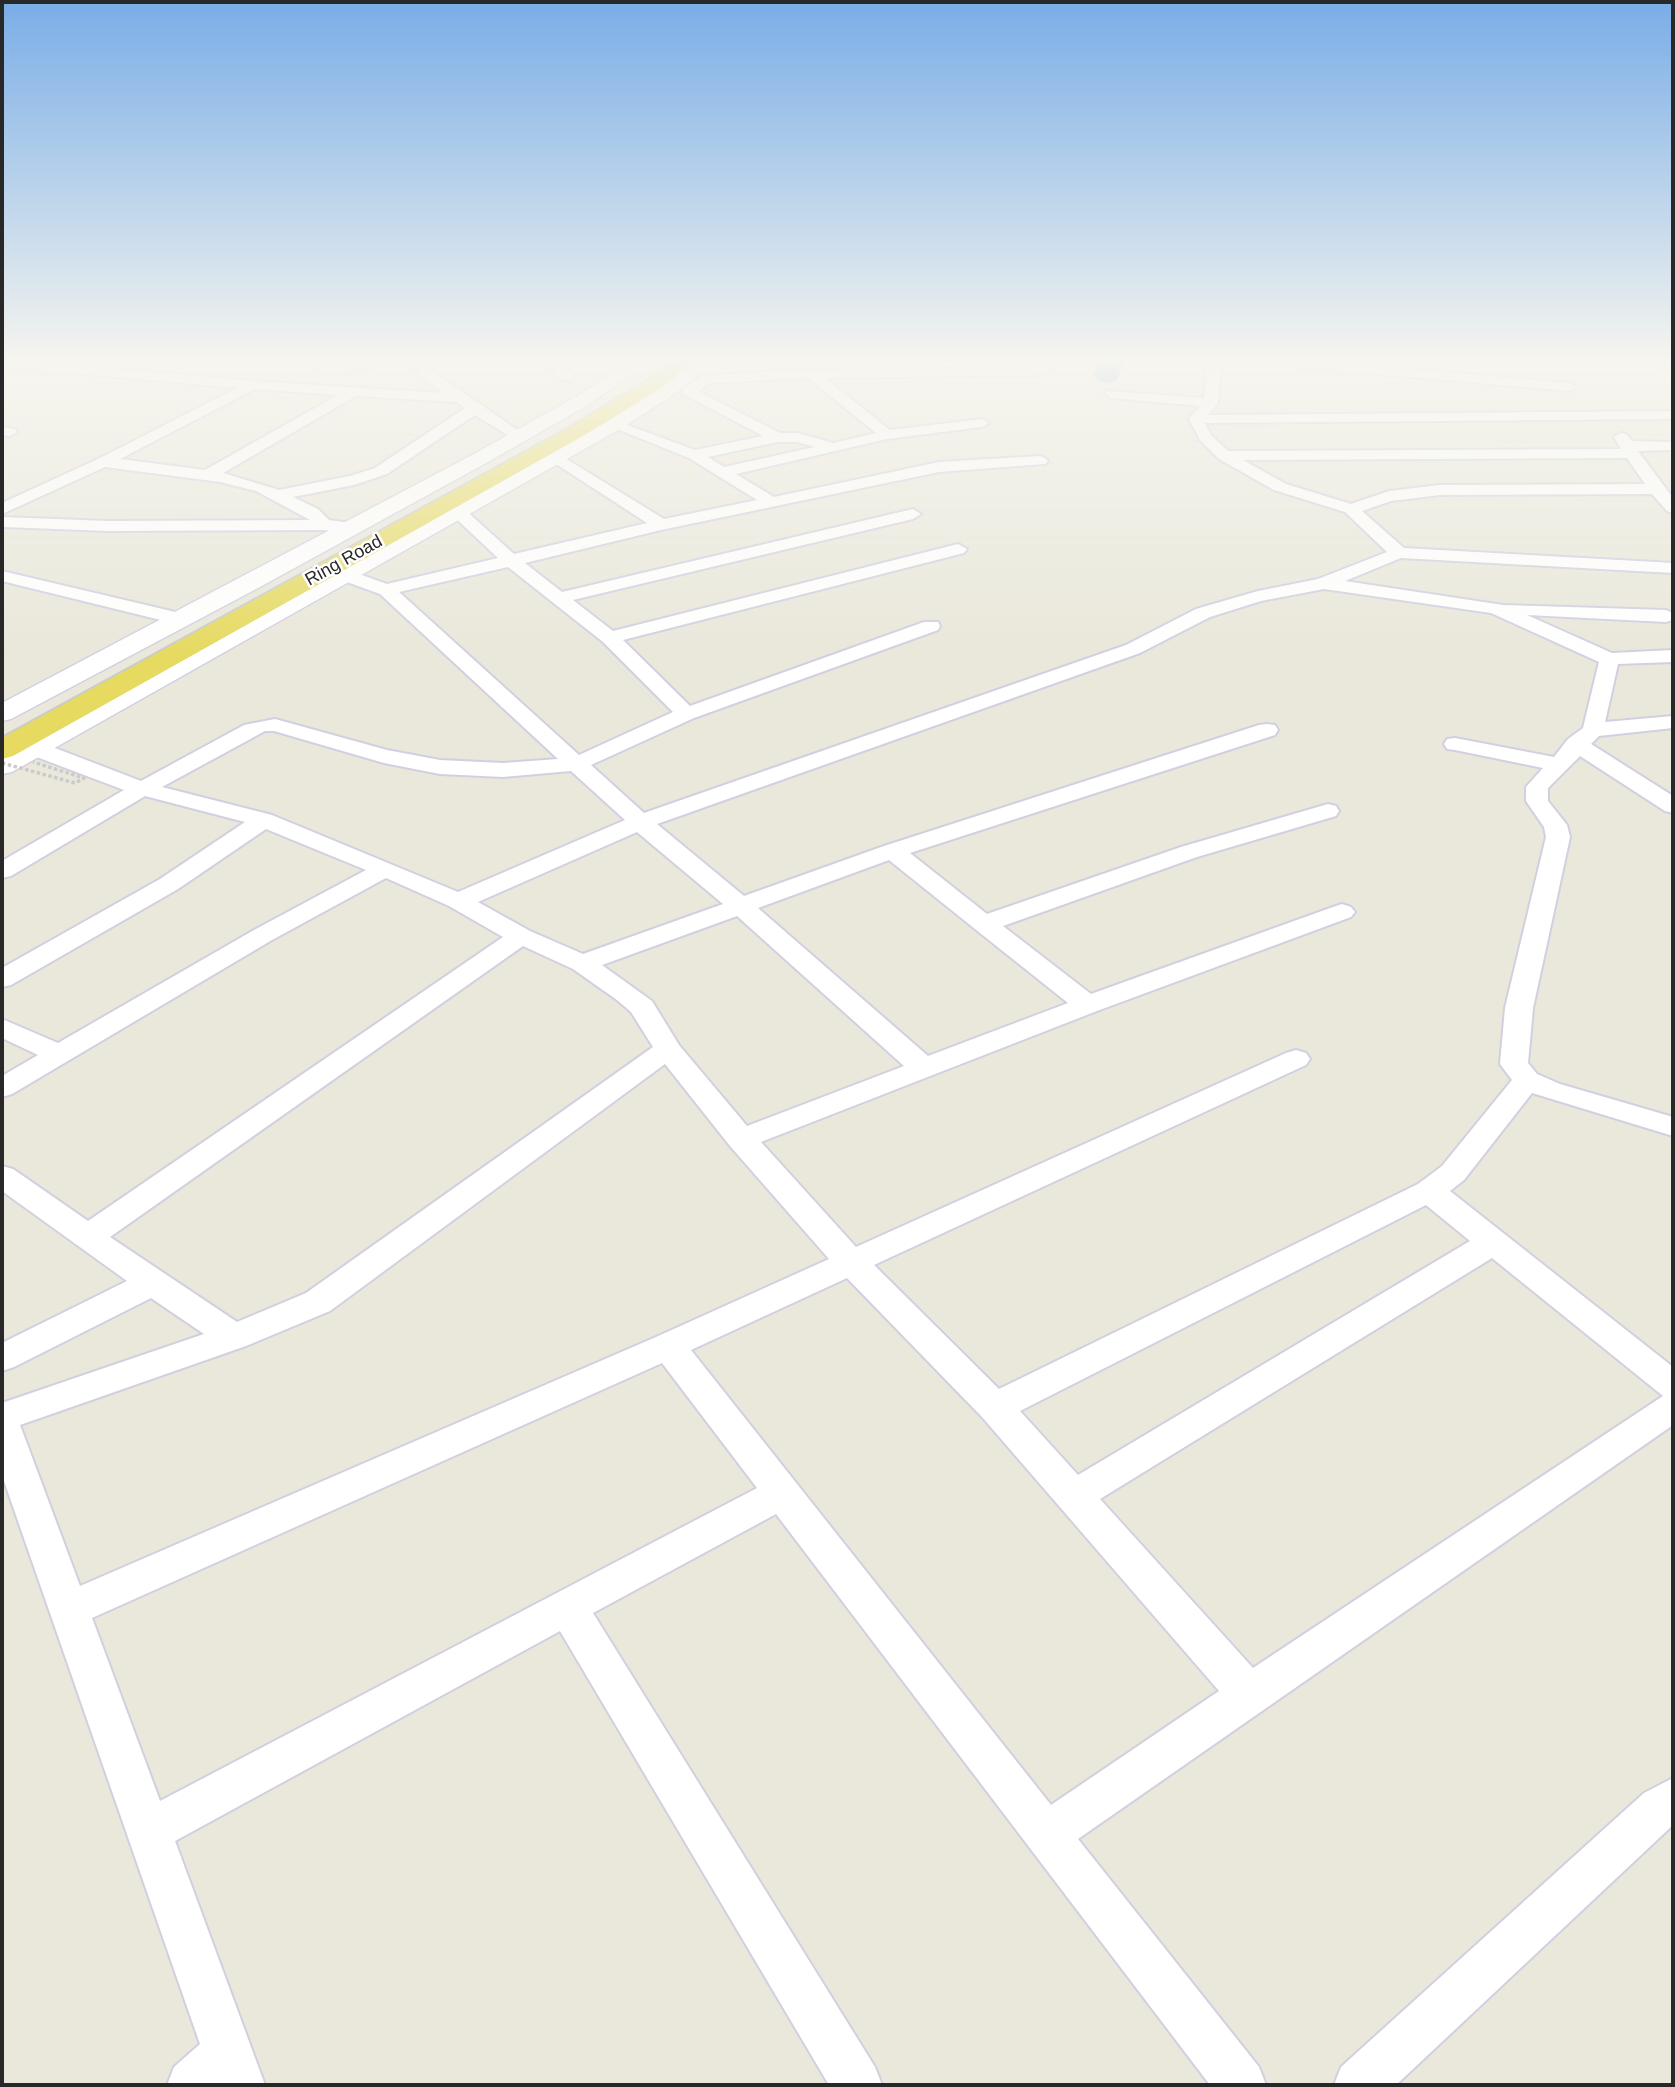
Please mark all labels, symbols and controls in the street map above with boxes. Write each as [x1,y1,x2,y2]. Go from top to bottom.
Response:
street label: Ring Road [302,531,386,591]

